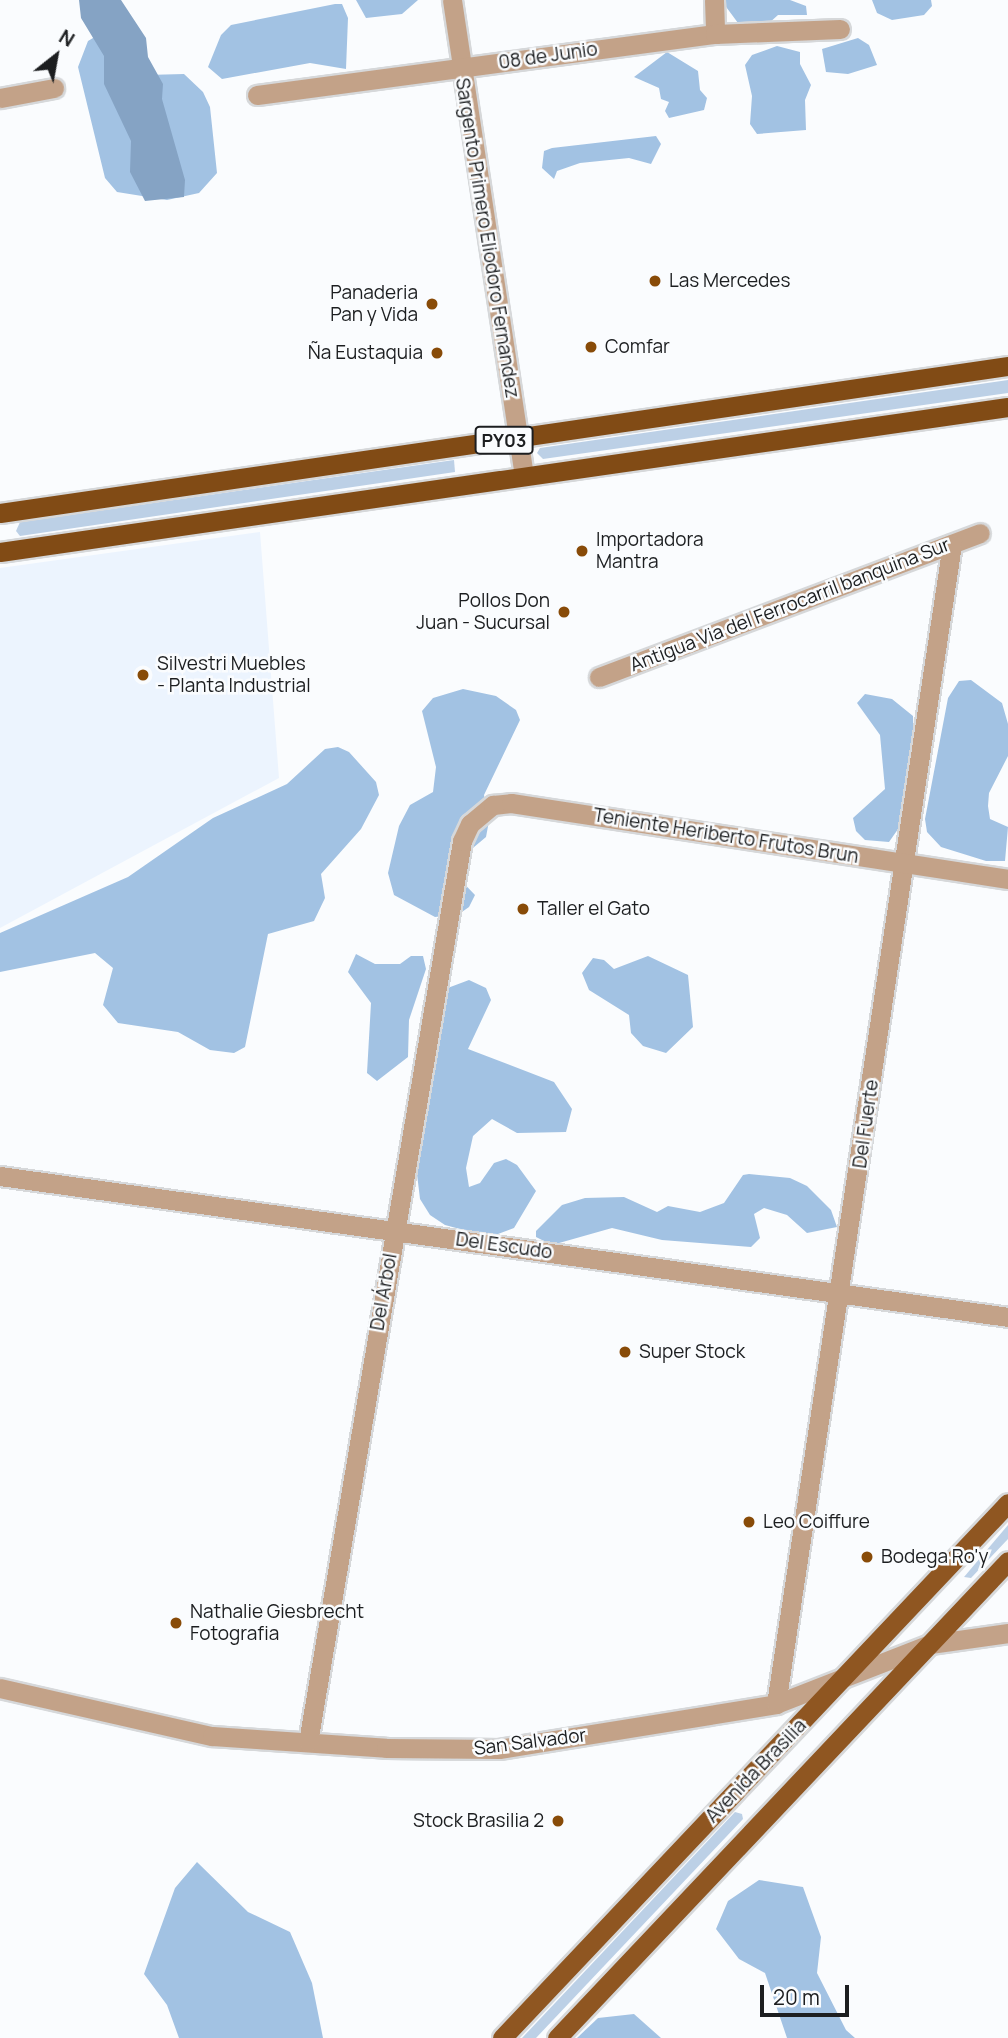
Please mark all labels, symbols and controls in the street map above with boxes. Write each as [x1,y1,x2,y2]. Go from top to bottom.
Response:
north arrow [21,21,91,91]
text: N [54,23,79,53]
street label: 08 de Junio [497,38,599,74]
street label: Sargento Primero Eliodoro Fernandez [450,76,524,400]
place label: Las Mercedes [669,270,790,292]
marker: Las Mercedes [647,273,663,289]
place label: Panaderia Pan y Vida [330,282,418,326]
marker: Panaderia Pan y Vida [424,296,440,312]
place label: Comfar [605,336,670,358]
marker: Comfar [583,339,599,355]
place label: Ña Eustaquia [308,342,423,364]
marker: Ña Eustaquia [429,345,445,361]
road number: PY03 [474,426,534,454]
place label: Importadora Mantra [596,529,704,573]
street label: Antigua Via del Ferrocarril banquina Sur [627,533,953,677]
marker: Importadora Mantra [574,543,590,559]
place label: Pollos Don Juan - Sucursal [416,590,550,634]
marker: Pollos Don Juan - Sucursal [556,604,572,620]
place label: Silvestri Muebles - Planta Industrial [157,653,311,697]
marker: Silvestri Muebles - Planta Industrial [135,667,151,683]
street label: Teniente Heriberto Frutos Brun [592,804,860,868]
place label: Taller el Gato [537,898,650,920]
marker: Taller el Gato [515,901,531,917]
street label: Del Fuerte [849,1078,883,1170]
street label: Del Escudo [454,1228,554,1264]
street label: Del Árbol [366,1252,402,1332]
place label: Super Stock [639,1341,745,1363]
marker: Super Stock [617,1344,633,1360]
place label: Leo Coiffure [763,1511,870,1533]
marker: Leo Coiffure [741,1514,757,1530]
place label: Bodega Ro'y [881,1546,989,1568]
marker: Bodega Ro'y [859,1549,875,1565]
place label: Nathalie Giesbrecht Fotografia [190,1601,364,1645]
marker: Nathalie Giesbrecht Fotografia [168,1615,184,1631]
street label: Avenida Brasilia [701,1714,811,1828]
street label: San Salvador [473,1724,587,1760]
place label: Stock Brasilia 2 [413,1810,544,1832]
marker: Stock Brasilia 2 [550,1813,566,1829]
scale bar [763,1972,852,2016]
text: 20 m [773,1983,820,2011]

